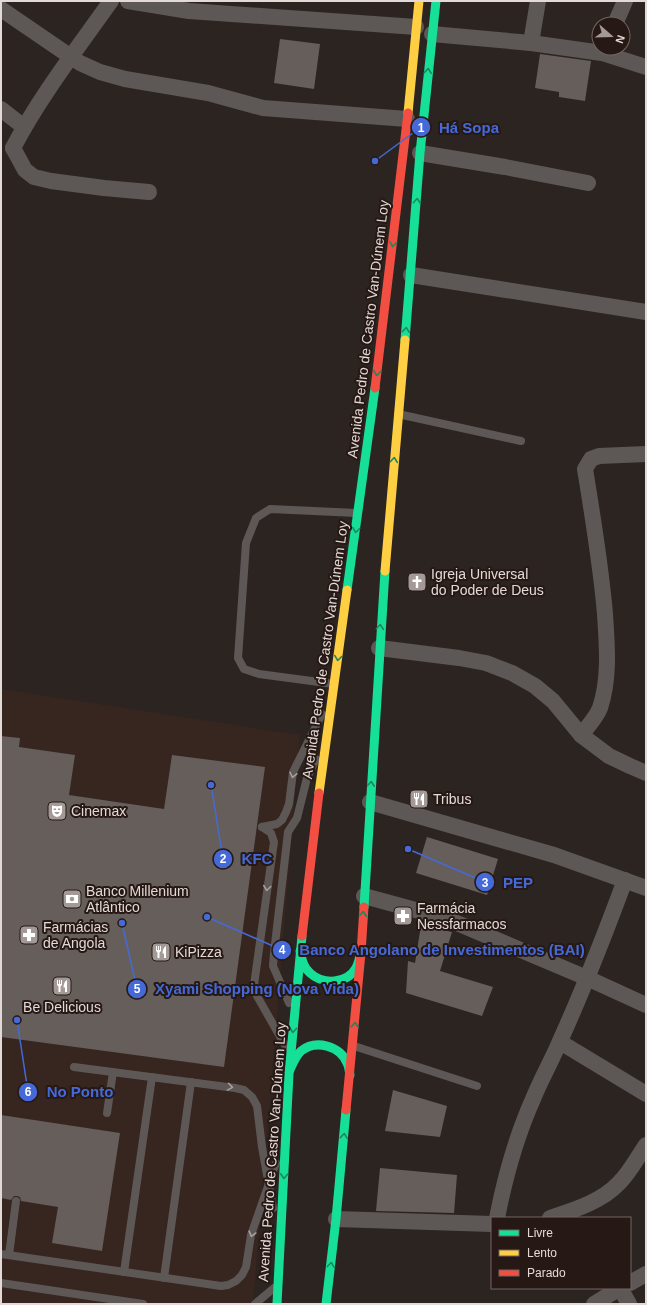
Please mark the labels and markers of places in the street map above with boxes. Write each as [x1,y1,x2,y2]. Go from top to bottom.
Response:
callout: Há Sopa [411,114,507,141]
place label: Igreja Universal do Poder de Deus [431,566,544,598]
church icon: Igreja Universal do Poder de Deus [406,571,428,593]
restaurant icon: Tribus [408,788,430,810]
place label: Tribus [433,791,471,807]
theatre icon: Cinemax [46,800,68,822]
place label: Cinemax [71,803,126,819]
callout: KFC [213,845,280,872]
callout: PEP [475,869,541,896]
place label: Banco Millenium Atlântico [86,883,189,915]
bank icon: Banco Millenium Atlântico [61,888,83,910]
place label: Farmácia Nessfarmacos [417,900,506,932]
pharmacy icon: Farmácia Nessfarmacos [392,905,414,927]
place label: Farmácias de Angola [43,919,108,951]
pharmacy icon: Farmácias de Angola [18,924,40,946]
callout: Banco Angolano de Investimentos (BAI) [272,936,593,963]
restaurant icon: KiPizza [150,941,172,963]
place label: KiPizza [175,944,222,960]
restaurant icon: Be Delicious [51,975,73,997]
callout: Xyami Shopping (Nova Vida) [127,976,367,1003]
place label: Be Delicious [23,999,101,1015]
callout: No Ponto [18,1079,121,1106]

